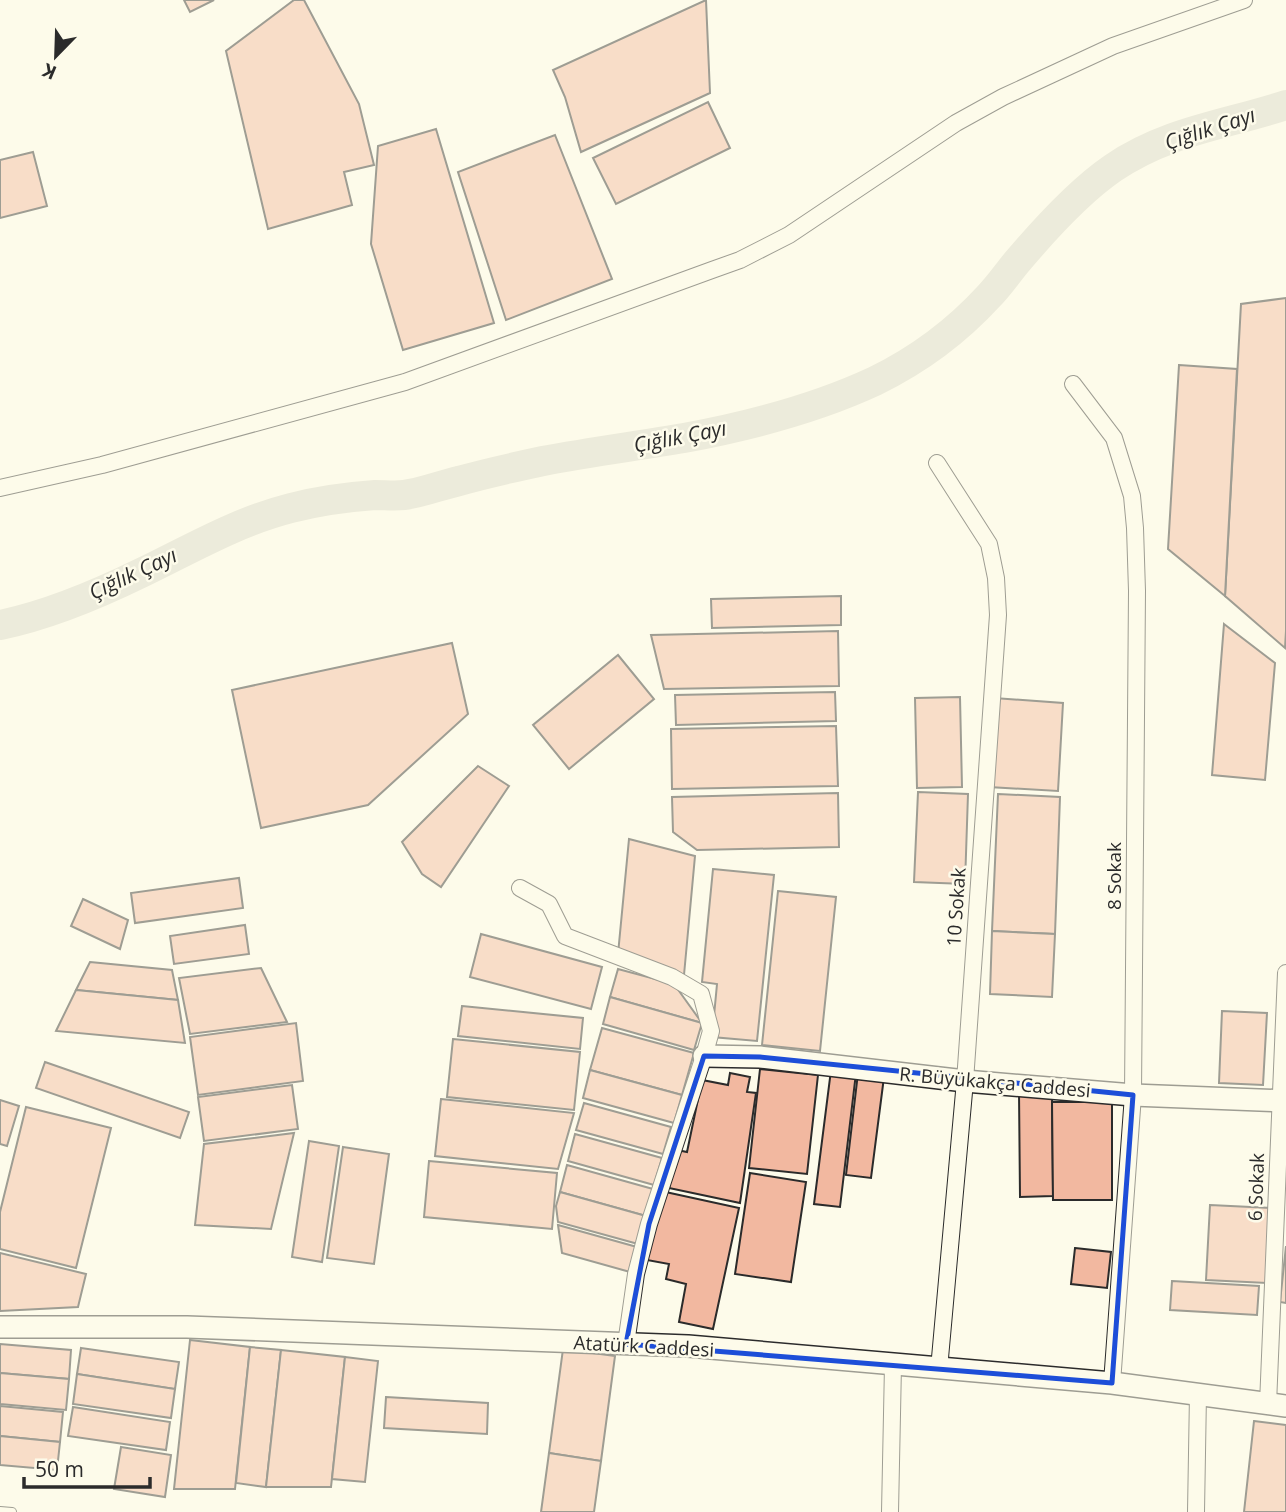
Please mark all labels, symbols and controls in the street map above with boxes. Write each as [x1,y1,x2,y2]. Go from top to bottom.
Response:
north arrow [21,21,91,91]
text: K [38,57,60,86]
water label: Çığlık Çayı [1161,100,1259,156]
water label: Çığlık Çayı [631,413,729,459]
water label: Çığlık Çayı [84,541,181,606]
street label: 8 Sokak [1101,842,1127,910]
street label: 10 Sokak [940,867,972,947]
street label: R. Büyükakça Caddesi [898,1061,1092,1103]
street label: 6 Sokak [1242,1152,1270,1222]
street label: Atatürk Caddesi [573,1329,715,1363]
scale bar [24,1446,150,1490]
text: 50 m [35,1455,84,1483]

